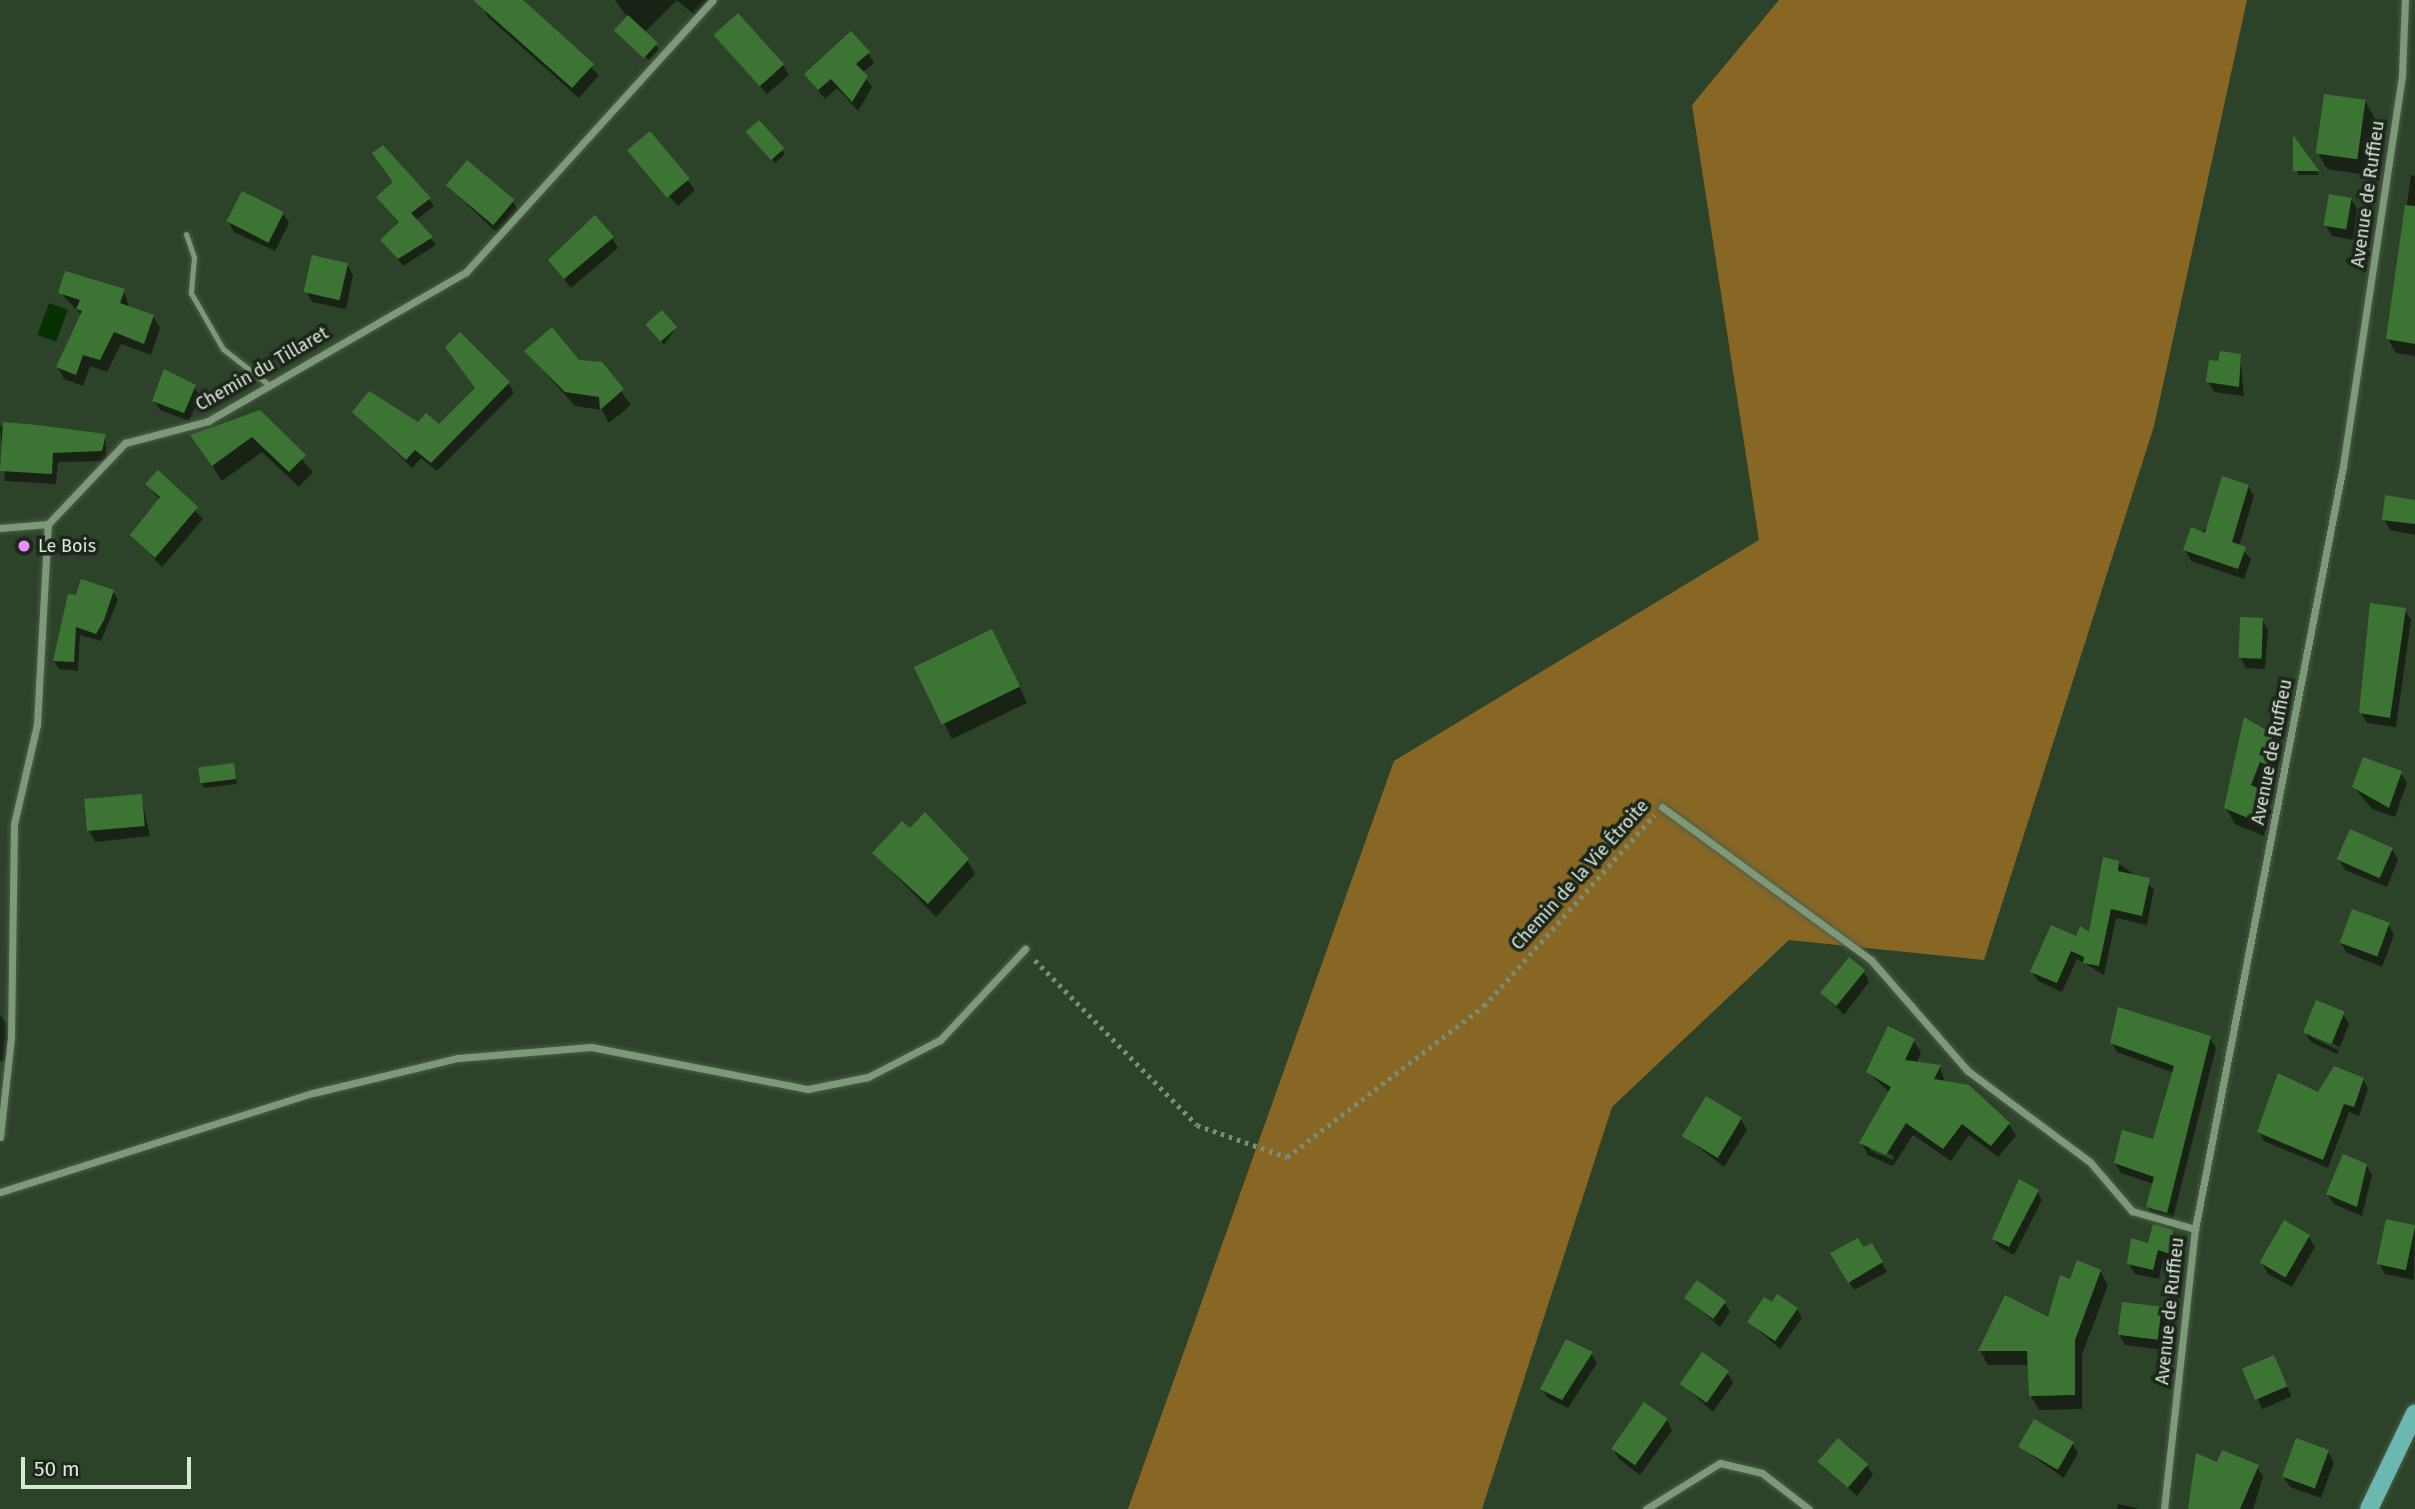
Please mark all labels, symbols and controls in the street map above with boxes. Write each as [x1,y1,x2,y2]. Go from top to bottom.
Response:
street label: Avenue de Ruffieu [2347,119,2389,269]
street label: Chemin du Tillaret [192,322,332,416]
place label: Le Bois [38,535,96,557]
marker: Le Bois [16,538,32,554]
street label: Avenue de Ruffieu [2247,677,2297,827]
street label: Chemin de la Vie Étroite [1507,795,1653,955]
street label: Avenue de Ruffieu [2152,1236,2188,1386]
scale bar [24,1442,194,1486]
text: 50 m [34,1456,80,1482]

